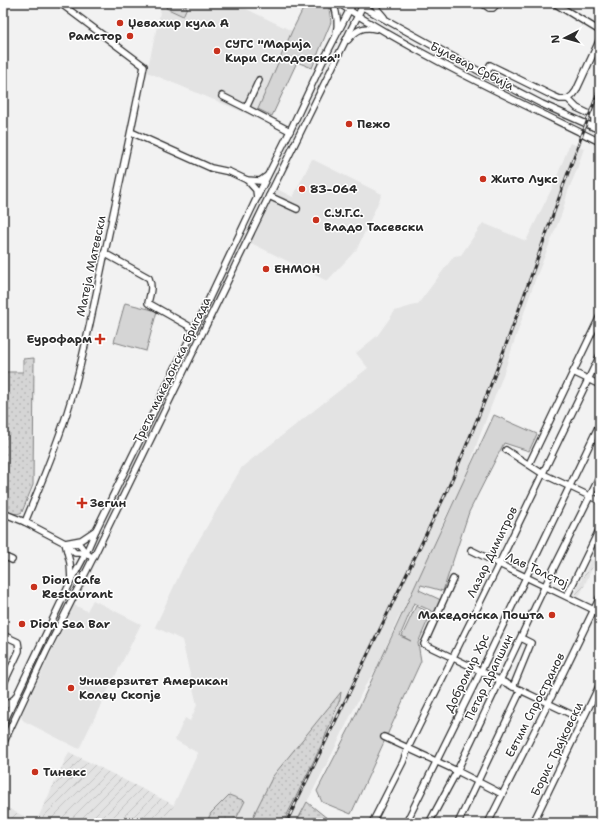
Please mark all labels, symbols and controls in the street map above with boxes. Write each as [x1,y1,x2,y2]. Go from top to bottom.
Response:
place label: Џевахир кула А [128,15,229,31]
marker: Џевахир кула А [115,18,125,28]
north arrow [545,18,585,58]
place label: Рамстор [69,28,122,44]
marker: Рамстор [125,31,135,41]
text: N [548,34,563,44]
place label: СУГС "Марија Кири Склодовска" [225,36,340,66]
street label: Булевар Србија [427,38,517,94]
marker: СУГС "Марија Кири Склодовска" [212,46,222,56]
place label: Пежо [357,116,390,132]
marker: Пежо [344,119,354,129]
place label: Жито Лукс [491,171,558,187]
marker: Жито Лукс [478,174,488,184]
place label: 83-064 [310,181,358,197]
marker: 83-064 [297,184,307,194]
place label: С.У.Г.С. Владо Тасевски [324,205,424,235]
street label: Матеја Матевски [72,214,110,318]
marker: С.У.Г.С. Владо Тасевски [311,215,321,225]
place label: ЕНМОН [274,261,320,277]
marker: ЕНМОН [261,264,271,274]
street label: Трета македонска бригада [130,294,215,446]
place label: Еурофарм [26,331,92,347]
marker: Еурофарм [95,334,105,344]
place label: Зегин [90,495,127,511]
marker: Зегин [77,498,87,508]
street label: Лазар Димитров [463,504,521,600]
street label: Лав Толстој [503,548,571,592]
place label: Dion Cafe Restaurant [42,572,113,602]
marker: Dion Cafe Restaurant [29,582,39,592]
place label: Македонска Пошта [418,607,545,623]
marker: Македонска Пошта [547,610,557,620]
place label: Dion Sea Bar [30,616,111,632]
marker: Dion Sea Bar [17,619,27,629]
street label: Добромир Хрс [441,631,493,715]
street label: Петар Драпшин [461,631,517,723]
street label: Евтим Спространов [502,650,568,760]
place label: Универзитет Американ Колеџ Скопје [79,673,228,703]
marker: Универзитет Американ Колеџ Скопје [66,683,76,693]
street label: Борис Трајковски [527,699,587,799]
place label: Тинекс [43,764,86,780]
marker: Тинекс [30,767,40,777]

